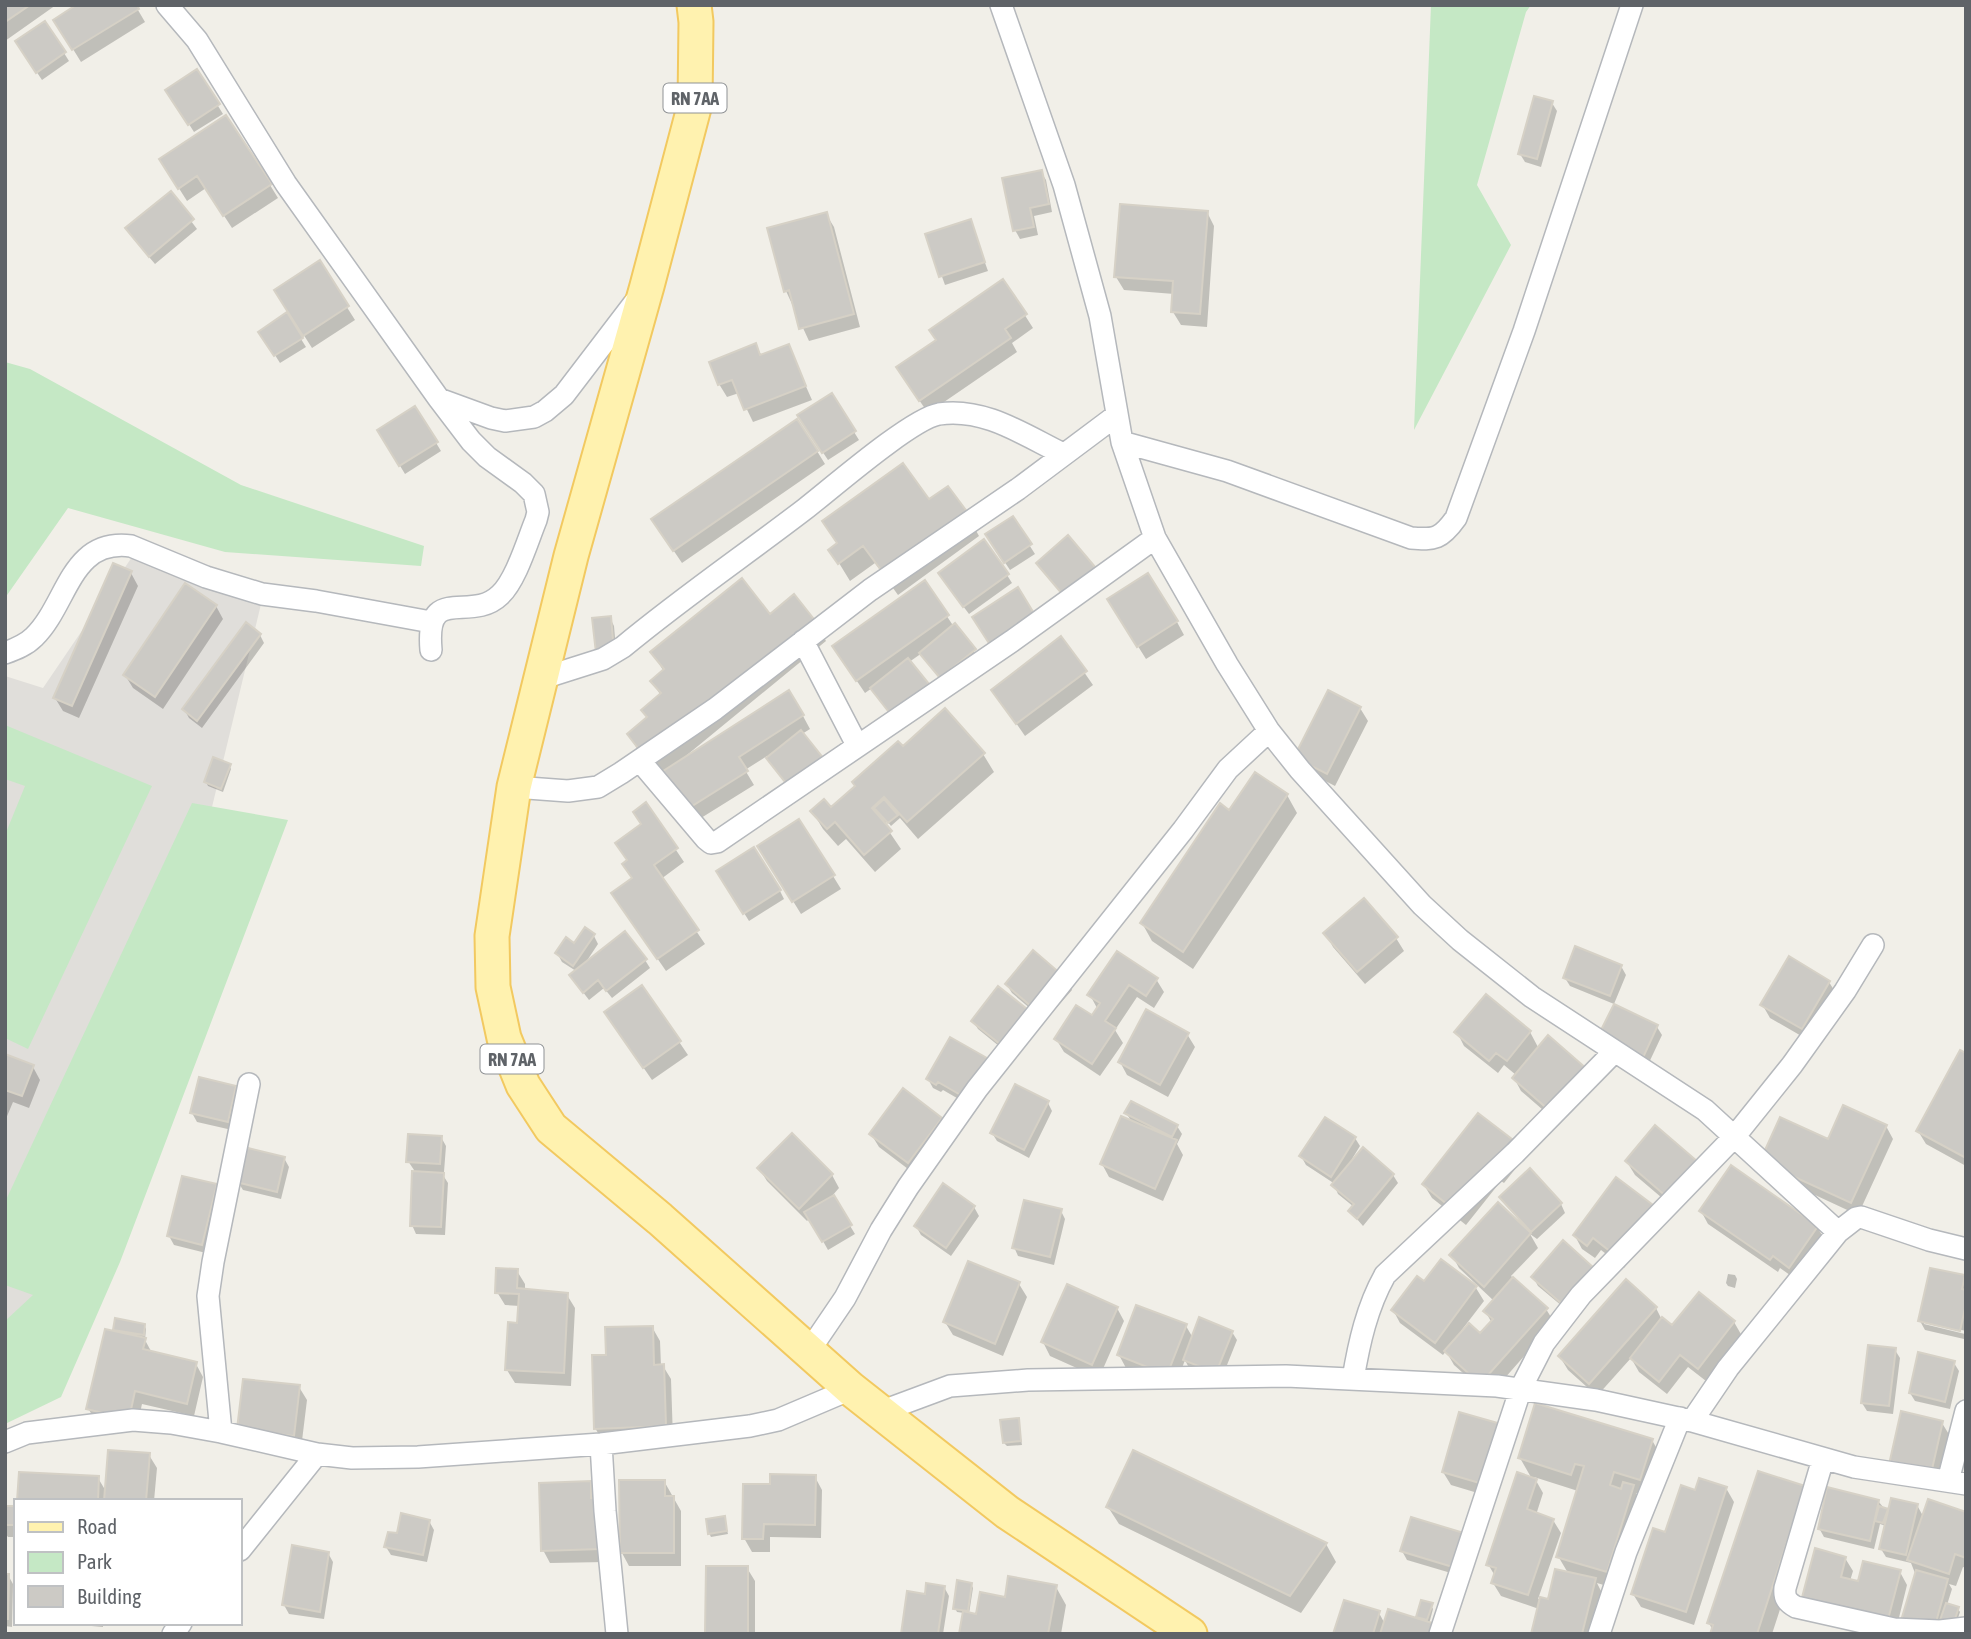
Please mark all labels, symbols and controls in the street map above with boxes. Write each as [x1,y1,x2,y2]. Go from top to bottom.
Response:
road number: RN 7AA [664,84,726,113]
road number: RN 7AA [480,1044,544,1074]
legend [14,1499,242,1625]
text: Road [77,1514,117,1538]
text: Park [77,1549,112,1573]
text: Building [77,1584,141,1608]

